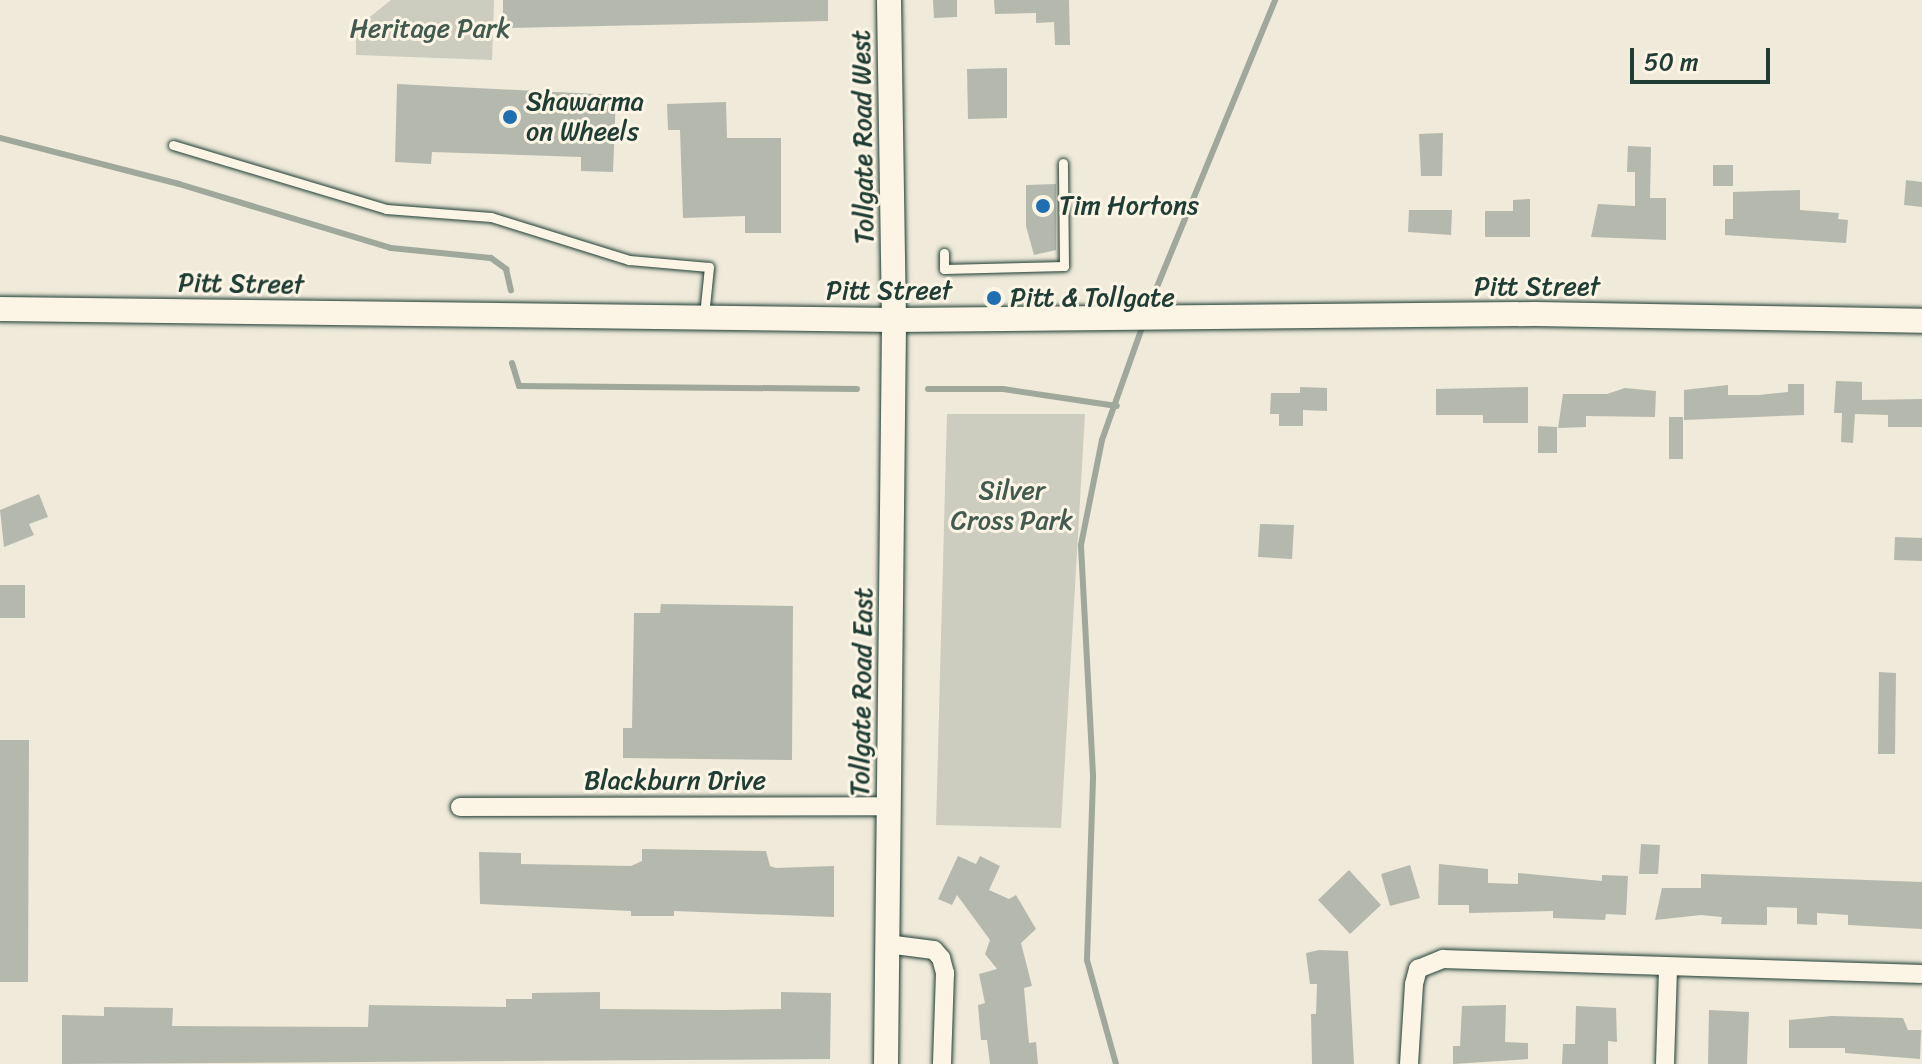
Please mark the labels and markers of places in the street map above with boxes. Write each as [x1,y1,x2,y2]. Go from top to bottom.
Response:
place label: Shawarma on Wheels [526,86,644,148]
marker: Shawarma on Wheels [501,108,519,126]
place label: Tim Hortons [1059,190,1200,222]
marker: Tim Hortons [1034,197,1052,215]
place label: Pitt & Tollgate [1010,282,1175,314]
marker: Pitt & Tollgate [985,289,1003,307]

